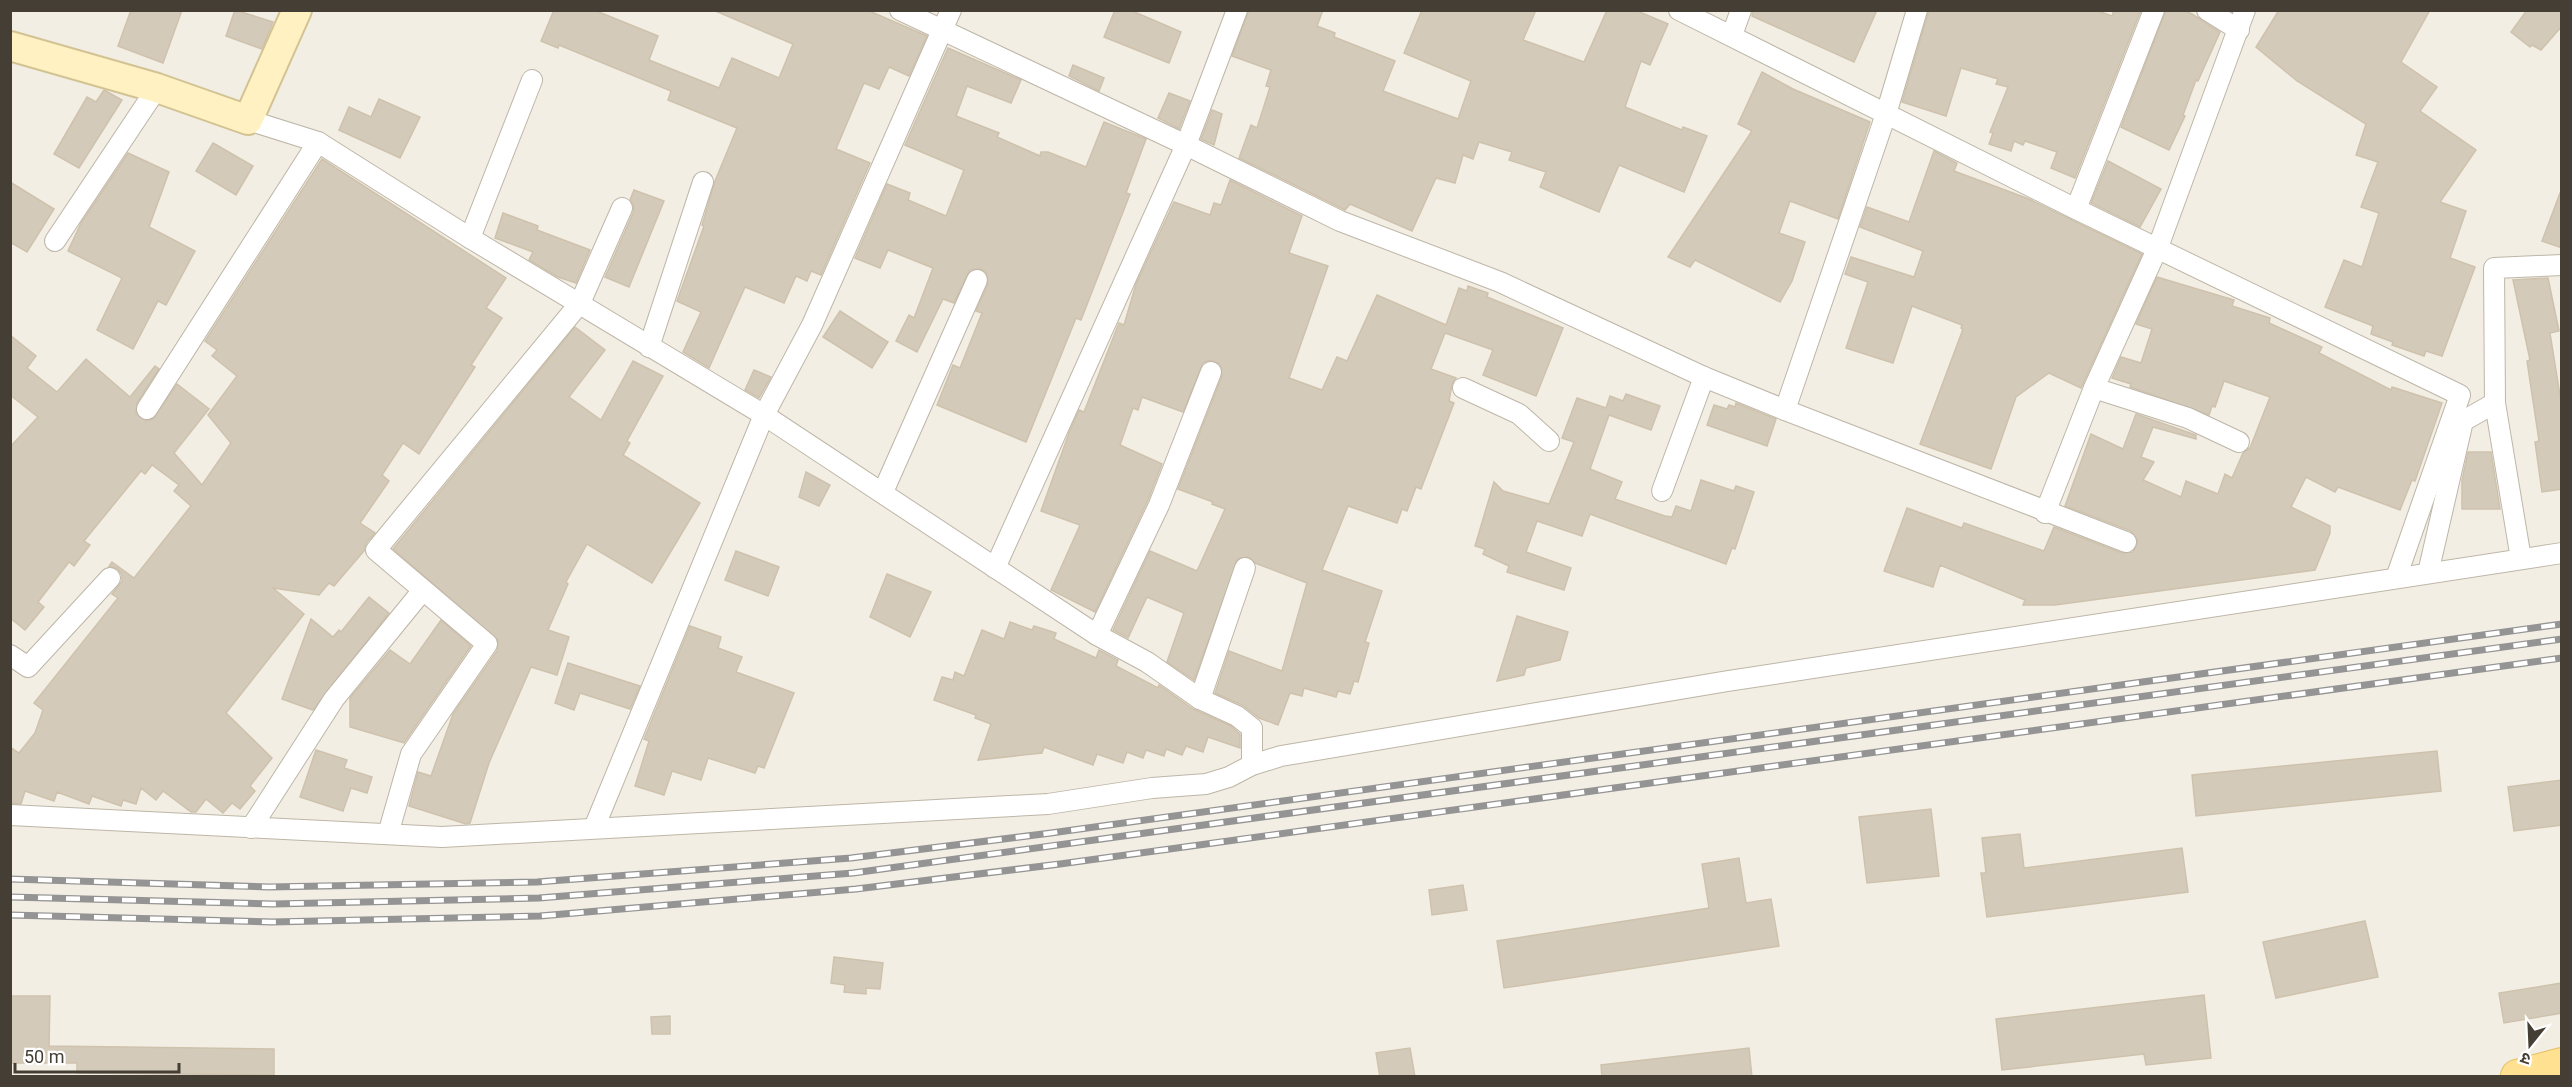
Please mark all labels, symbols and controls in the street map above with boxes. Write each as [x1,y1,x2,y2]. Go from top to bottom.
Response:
north arrow [2500,1015,2560,1075]
scale bar [15,1036,178,1074]
text: 50 m [24,1046,64,1067]
text: उ [2518,1048,2533,1069]

